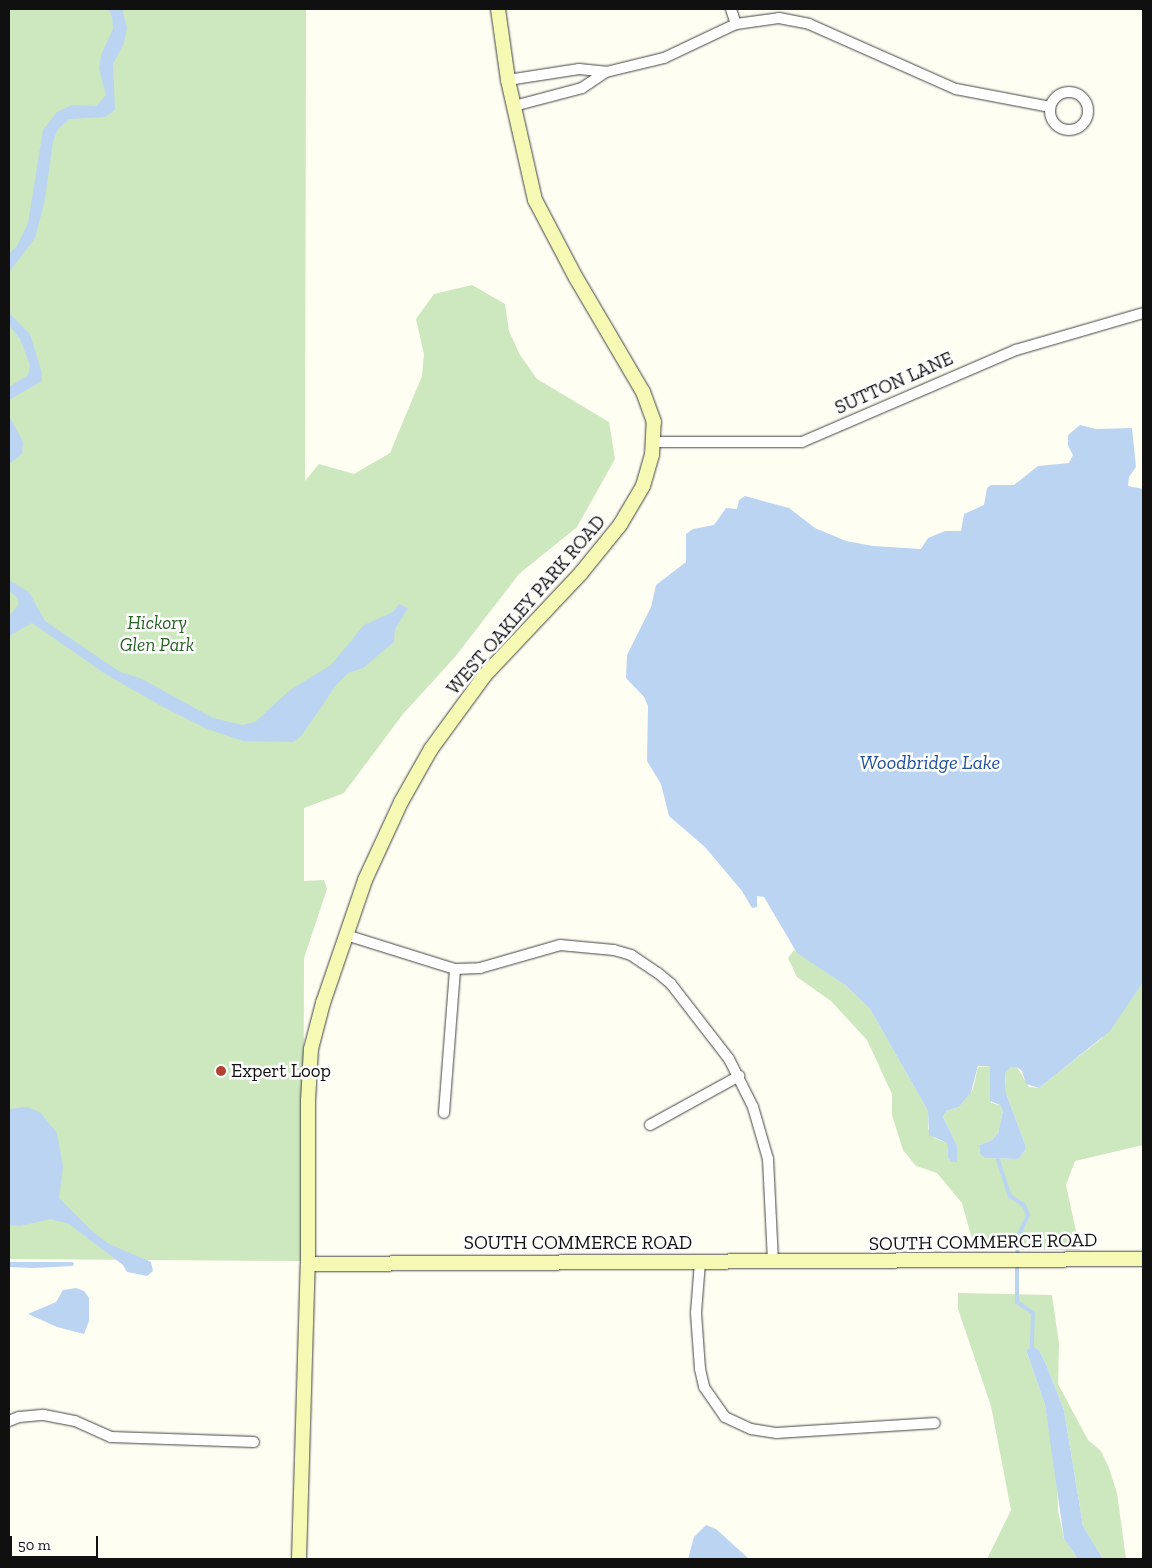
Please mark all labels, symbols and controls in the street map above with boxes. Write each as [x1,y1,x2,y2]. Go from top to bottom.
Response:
street label: SUTTON LANE [831,347,957,419]
street label: WEST OAKLEY PARK ROAD [441,510,611,700]
park label: Hickory Glen Park [120,612,194,656]
water label: Woodbridge Lake [860,750,1000,774]
place label: Expert Loop [231,1060,331,1082]
marker: Expert Loop [215,1065,227,1077]
street label: SOUTH COMMERCE ROAD [869,1229,1097,1255]
street label: SOUTH COMMERCE ROAD [464,1232,692,1254]
scale bar [12,1526,100,1558]
text: 50 m [18,1536,51,1554]

